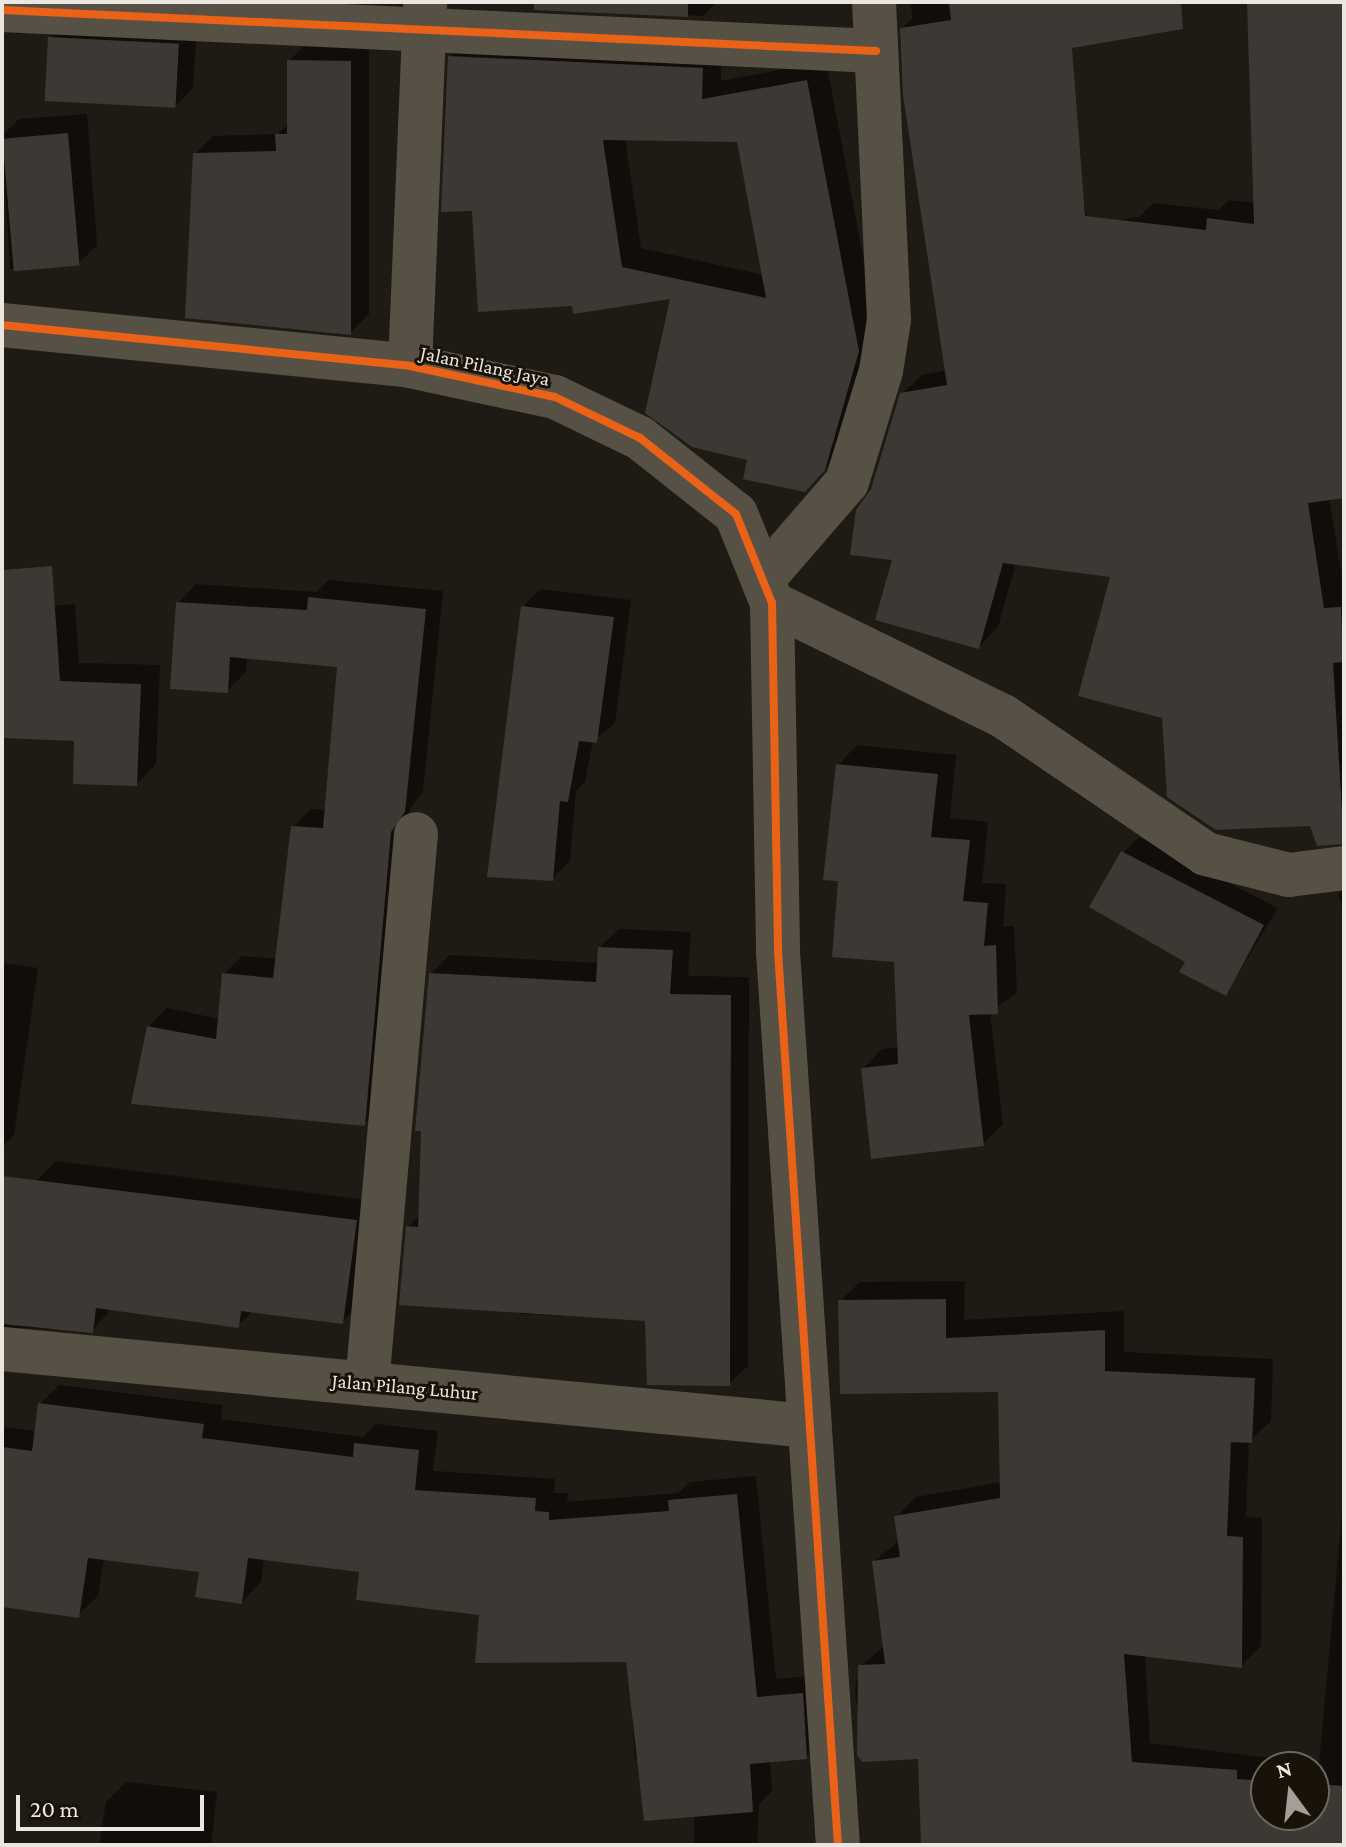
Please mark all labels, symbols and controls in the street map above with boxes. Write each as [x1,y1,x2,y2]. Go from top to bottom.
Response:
street label: Jalan Pilang Jaya [418,341,552,391]
street label: Jalan Pilang Luhur [331,1369,479,1405]
north arrow [1250,1751,1330,1831]
text: N [1274,1755,1295,1783]
scale bar [20,1779,208,1829]
text: 20 m [30,1795,79,1822]

